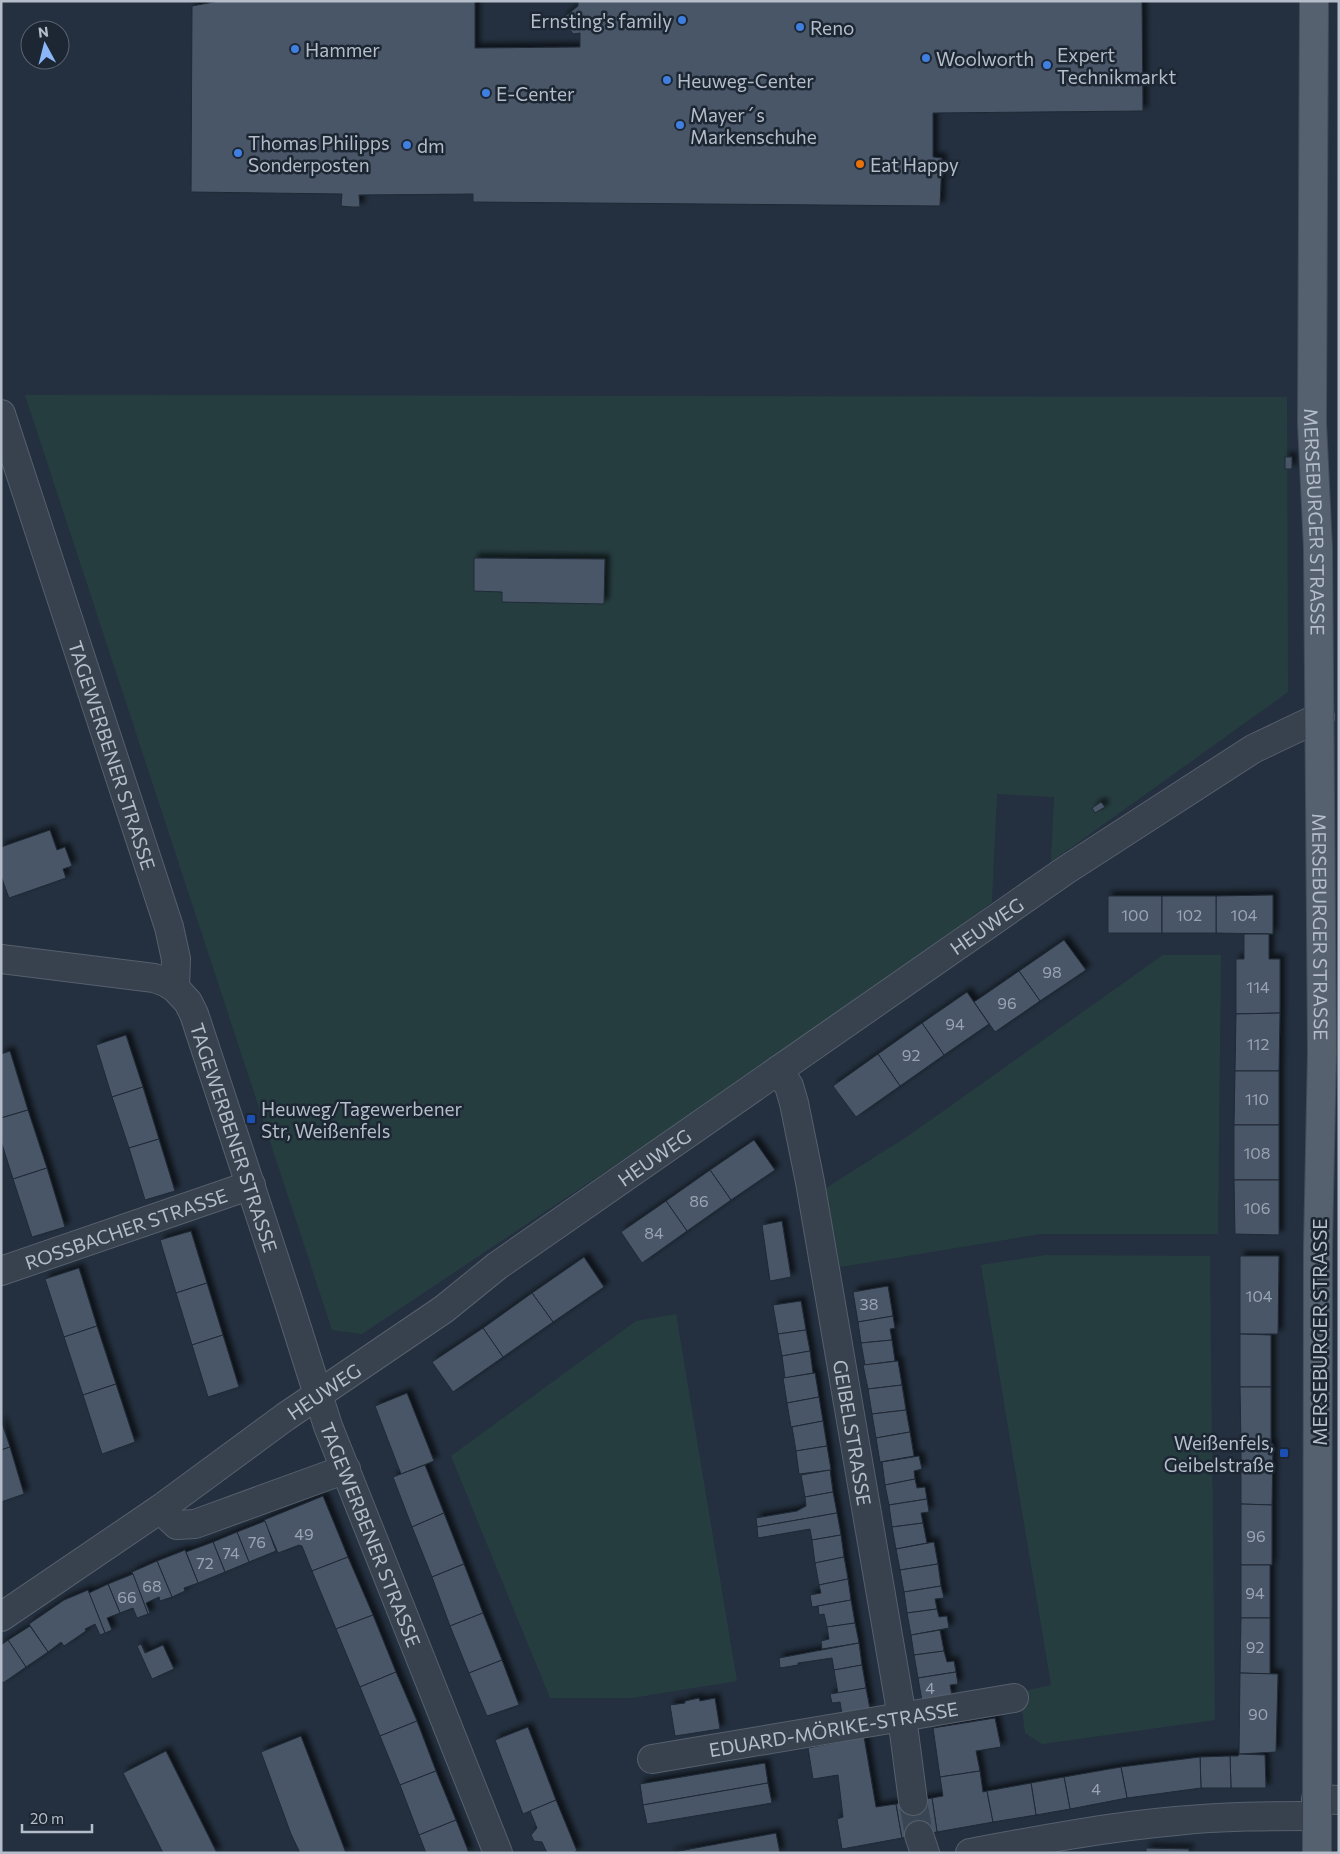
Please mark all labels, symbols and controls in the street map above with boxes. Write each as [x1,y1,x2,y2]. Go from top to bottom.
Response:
place label: Ernsting's family [530,9,672,32]
marker: Ernsting's family [676,14,688,26]
place label: Reno [810,16,854,39]
north arrow [20,20,70,70]
marker: Reno [794,21,806,33]
text: N [37,23,50,41]
place label: Hammer [305,38,380,61]
marker: Hammer [289,43,301,55]
place label: Expert Technikmarkt [1057,43,1176,88]
place label: Woolworth [936,47,1034,70]
marker: Woolworth [920,52,932,64]
marker: Expert Technikmarkt [1041,59,1053,71]
place label: Heuweg-Center [677,69,814,92]
marker: Heuweg-Center [661,74,673,86]
place label: E-Center [496,82,575,105]
marker: E-Center [480,87,492,99]
place label: Mayer´s Markenschuhe [690,103,817,148]
marker: Mayer´s Markenschuhe [674,119,686,131]
place label: Thomas Philipps Sonderposten [248,131,390,176]
place label: dm [417,134,445,157]
marker: dm [401,139,413,151]
marker: Thomas Philipps Sonderposten [232,147,244,159]
place label: Eat Happy [870,153,959,176]
marker: Eat Happy [854,158,866,170]
street label: MERSEBURGER STRASSE [1300,408,1330,636]
street label: TAGEWERBENER STRASSE [64,638,161,873]
street label: MERSEBURGER STRASSE [1309,813,1333,1041]
street label: HEUWEG [945,892,1027,959]
house number: 100 [1121,905,1149,924]
house number: 102 [1176,905,1202,924]
house number: 104 [1231,905,1258,924]
house number: 98 [1042,962,1062,981]
house number: 114 [1246,977,1270,996]
house number: 96 [997,993,1017,1012]
house number: 94 [945,1014,965,1033]
street label: TAGEWERBENER STRASSE [186,1020,283,1255]
house number: 112 [1247,1034,1269,1053]
house number: 92 [902,1045,920,1064]
house number: 110 [1245,1089,1269,1108]
place label: Heuweg/Tagewerbener Str, Weißenfels [261,1097,463,1142]
marker: Heuweg/Tagewerbener Str, Weißenfels [245,1113,257,1125]
street label: HEUWEG [613,1123,695,1190]
house number: 108 [1244,1143,1271,1162]
street label: ROSSBACHER STRASSE [22,1183,230,1274]
house number: 86 [689,1191,709,1210]
house number: 106 [1244,1198,1271,1217]
street label: MERSEBURGER STRASSE [1308,1218,1331,1446]
house number: 84 [644,1223,664,1242]
house number: 104 [1246,1286,1273,1305]
house number: 38 [860,1294,878,1313]
street label: HEUWEG [282,1358,365,1424]
street label: GEIBELSTRASSE [829,1358,877,1507]
street label: TAGEWERBENER STRASSE [316,1419,426,1650]
place label: Weißenfels, Geibelstraße [1164,1431,1274,1476]
marker: Weißenfels, Geibelstraße [1278,1447,1290,1459]
house number: 49 [294,1524,314,1543]
house number: 96 [1246,1526,1266,1545]
house number: 76 [248,1532,266,1551]
house number: 74 [222,1543,240,1562]
house number: 72 [196,1553,214,1572]
house number: 68 [142,1576,162,1595]
house number: 94 [1245,1583,1265,1602]
house number: 66 [117,1587,137,1606]
house number: 92 [1246,1637,1264,1656]
house number: 4 [925,1678,935,1697]
street label: EDUARD-MÖRIKE-STRASSE [707,1696,960,1761]
house number: 90 [1248,1704,1268,1723]
house number: 4 [1091,1779,1101,1798]
scale bar [22,1802,92,1834]
text: 20 m [30,1809,64,1827]

